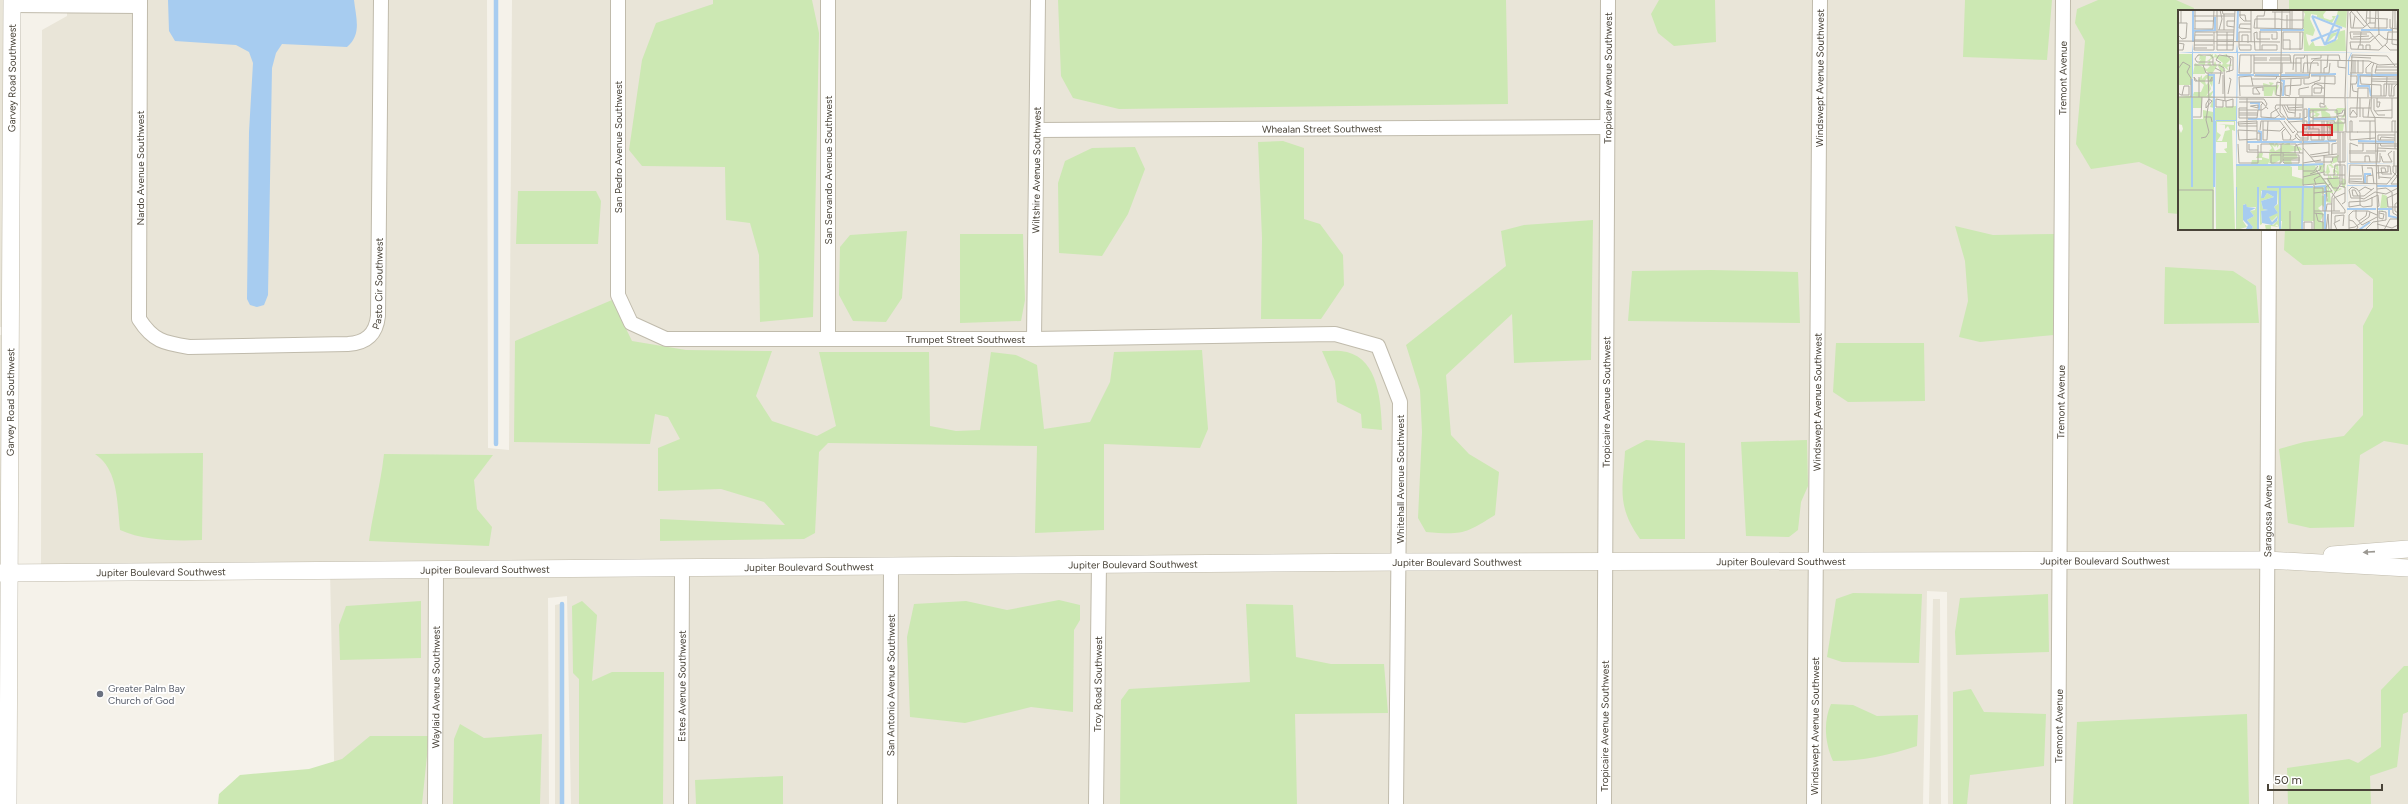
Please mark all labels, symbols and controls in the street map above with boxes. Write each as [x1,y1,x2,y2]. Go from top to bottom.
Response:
street label: Windswept Avenue Southwest [1812,9,1826,147]
inset map [2178,10,2398,230]
street label: Tropicaire Avenue Southwest [1601,12,1614,144]
street label: Garvey Road Southwest [5,24,18,132]
street label: Tremont Avenue [2056,40,2069,115]
street label: San Pedro Avenue Southwest [612,80,625,213]
street label: San Servando Avenue Southwest [822,95,835,244]
street label: Wiltshire Avenue Southwest [1029,106,1043,233]
street label: Nardo Avenue Southwest [134,110,147,226]
street label: Whealan Street Southwest [1262,122,1382,135]
street label: Pasto Cir Southwest [369,237,385,331]
street label: Trumpet Street Southwest [906,333,1025,346]
street label: Windswept Avenue Southwest [1810,333,1824,471]
street label: Tropicaire Avenue Southwest [1599,336,1613,468]
street label: Garvey Road Southwest [3,348,17,456]
street label: Tremont Avenue [2054,364,2067,439]
street label: Whitehall Avenue Southwest [1394,414,1407,543]
street label: Saragossa Avenue [2261,474,2274,557]
one-way arrow [2363,549,2375,555]
street label: Jupiter Boulevard Southwest [1716,554,1846,568]
street label: Jupiter Boulevard Southwest [2040,554,2170,567]
street label: Jupiter Boulevard Southwest [1392,555,1522,569]
street label: Jupiter Boulevard Southwest [1068,557,1198,571]
street label: Jupiter Boulevard Southwest [744,560,874,574]
street label: Jupiter Boulevard Southwest [420,562,550,576]
street label: Jupiter Boulevard Southwest [96,565,226,579]
street label: San Antonio Avenue Southwest [884,614,897,756]
street label: Waylaid Avenue Southwest [429,626,442,748]
street label: Estes Avenue Southwest [675,630,688,742]
street label: Troy Road Southwest [1090,636,1105,732]
street label: Windswept Avenue Southwest [1808,657,1822,795]
street label: Tropicaire Avenue Southwest [1598,660,1611,792]
place label: Greater Palm Bay Church of God [108,682,186,707]
street label: Tremont Avenue [2052,688,2065,763]
marker: Greater Palm Bay Church of God [95,689,105,699]
scale bar [2268,766,2382,792]
text: 50 m [2274,773,2302,787]

